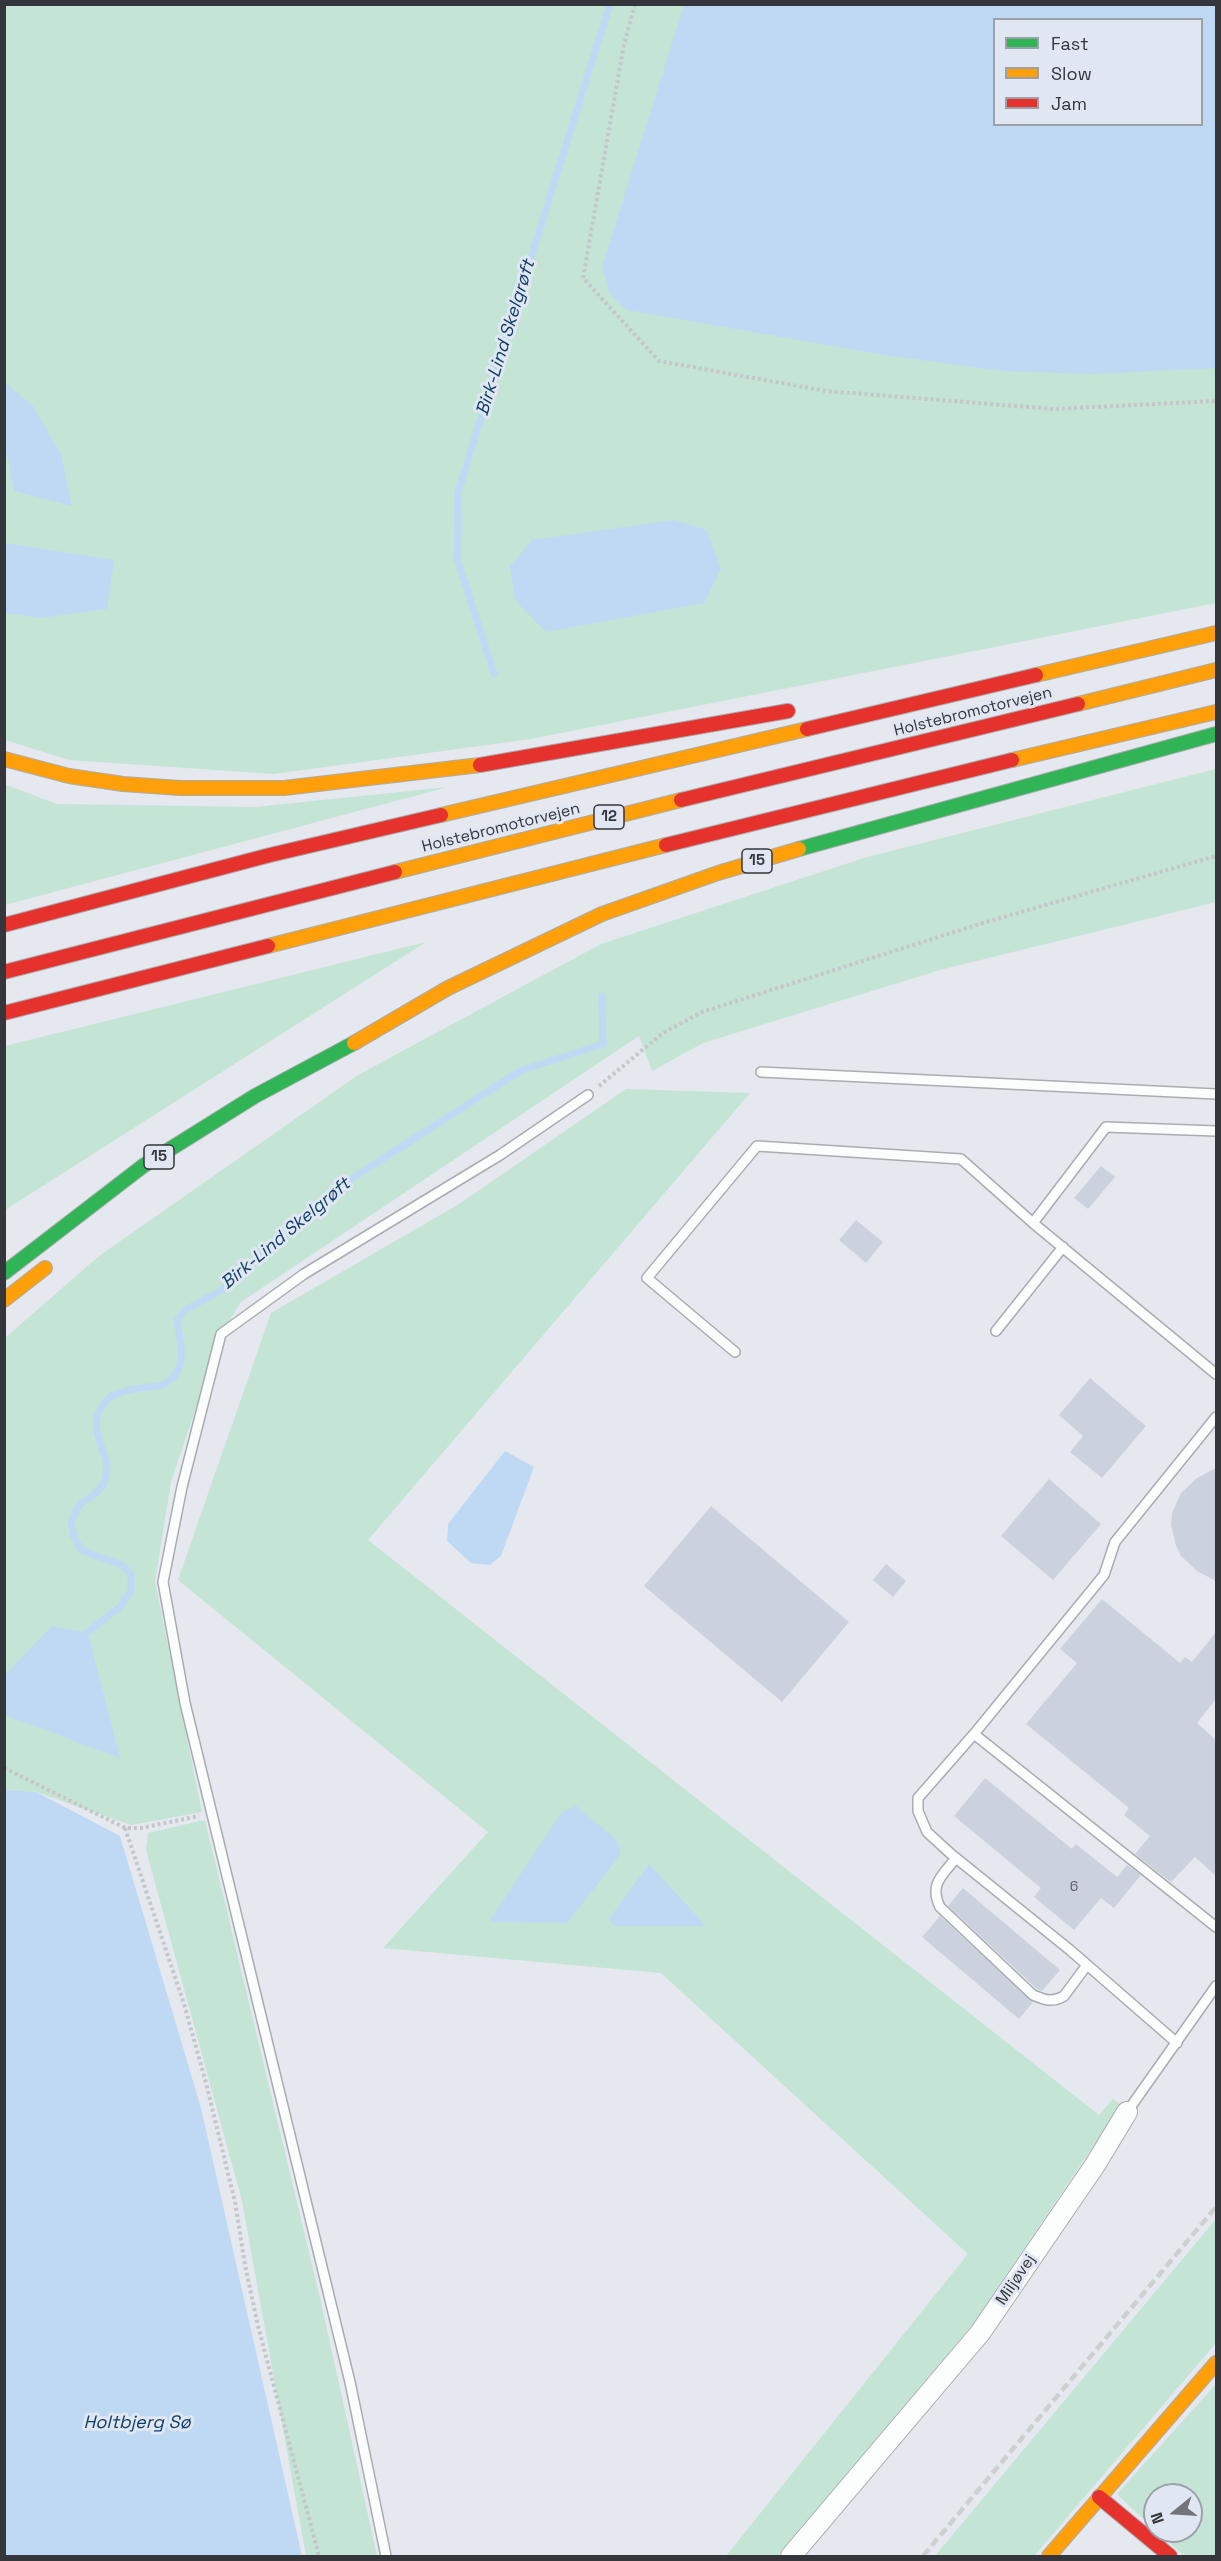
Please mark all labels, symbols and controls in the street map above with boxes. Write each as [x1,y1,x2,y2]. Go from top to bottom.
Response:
legend [993,18,1203,126]
text: Fast [1051,32,1088,55]
text: Slow [1051,62,1092,85]
text: Jam [1051,92,1087,115]
water label: Birk-Lind Skelgrøft [472,257,540,419]
street label: Holstebromotorvejen [892,683,1054,741]
street label: Holstebromotorvejen [420,799,582,857]
road number: 12 [594,805,624,829]
road number: 15 [742,849,772,873]
road number: 15 [144,1145,174,1169]
water label: Birk-Lind Skelgrøft [217,1174,355,1294]
house number: 6 [1070,1879,1078,1895]
street label: Miljøvej [992,2251,1040,2309]
water label: Holtbjerg Sø [83,2412,191,2434]
north arrow [1143,2483,1203,2543]
text: N [1146,2510,1169,2526]

